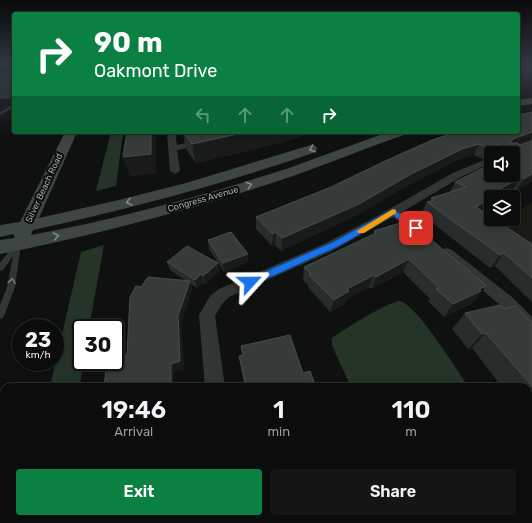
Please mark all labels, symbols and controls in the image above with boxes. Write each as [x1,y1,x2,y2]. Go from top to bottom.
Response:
text: 90 m [94,26,163,59]
icon: right [28,28,80,80]
text: Oakmont Drive [94,60,217,82]
icon: left [192,104,214,126]
icon: ahead [234,104,256,126]
icon: ahead [276,104,298,126]
icon: right [318,104,340,126]
one-way arrow [309,144,316,153]
map controls [484,146,520,226]
button: sound [484,146,520,182]
street label: Silver Beach Road [24,152,64,224]
one-way arrow [246,181,253,190]
street label: Congress Avenue [167,184,239,214]
button: layers [484,190,520,226]
one-way arrow [126,198,133,206]
pin [399,211,433,245]
icon: arrive [405,217,427,239]
one-way arrow [53,232,59,241]
position arrow [229,261,271,303]
one-way arrow [7,277,16,284]
speed limit sign: 30 [72,319,124,371]
text: 23 [25,328,51,352]
text: km/h [26,349,50,361]
text: 19:46 [101,396,166,424]
text: 1 [273,396,285,424]
text: 110 [392,396,431,424]
text: Arrival [114,424,153,439]
text: min [268,424,290,439]
text: m [405,424,417,439]
button: Exit [16,469,262,515]
button: Share [270,469,516,515]

